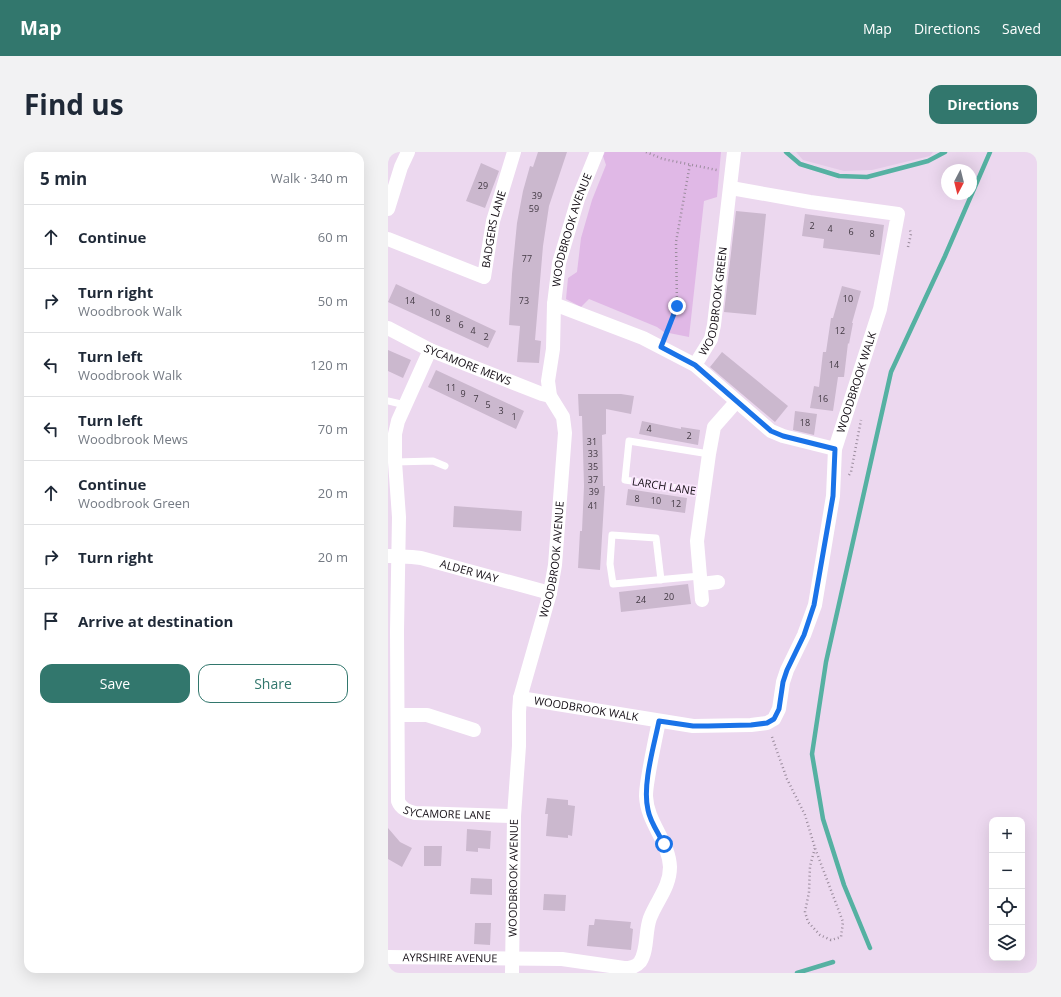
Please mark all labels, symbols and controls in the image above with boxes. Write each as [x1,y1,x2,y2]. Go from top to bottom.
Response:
text: Map [20,15,61,41]
text: Map [863,19,892,38]
text: Directions [914,19,980,38]
text: Saved [1002,19,1041,38]
text: Find us [24,85,124,123]
button: Directions [929,85,1037,124]
north arrow [941,164,977,200]
text: 5 min [40,167,87,190]
text: Walk · 340 m [271,169,348,187]
street label: WOODBROOK AVENUE [548,171,595,288]
house number: 29 [478,179,488,192]
street label: BADGERS LANE [478,188,509,269]
house number: 39 [532,189,542,202]
house number: 59 [529,202,539,215]
house number: 2 [809,219,815,232]
house number: 4 [827,222,833,235]
house number: 6 [848,225,854,238]
icon: ahead [40,226,62,248]
text: Continue [78,227,146,247]
house number: 8 [869,227,875,240]
text: 60 m [318,228,348,246]
street label: WOODBROOK GREEN [695,246,730,358]
house number: 77 [522,252,532,265]
text: Turn right [78,282,153,302]
icon: right [40,290,62,312]
text: 50 m [318,292,348,310]
house number: 10 [843,292,853,305]
house number: 14 [405,294,415,307]
house number: 73 [519,294,529,307]
route end [668,297,686,315]
text: Woodbrook Walk [78,302,182,320]
house number: 10 [430,306,440,319]
house number: 8 [445,312,451,325]
house number: 6 [458,318,464,331]
house number: 4 [470,324,476,337]
house number: 12 [835,324,845,337]
street label: WOODBROOK WALK [833,329,879,435]
house number: 2 [483,330,489,343]
street label: SYCAMORE MEWS [422,340,514,388]
text: Turn left [78,346,143,366]
icon: left [40,354,62,376]
text: 120 m [310,356,348,374]
house number: 14 [829,358,839,371]
text: Woodbrook Walk [78,366,182,384]
house number: 11 [446,381,456,394]
house number: 9 [460,387,466,400]
house number: 7 [473,392,479,405]
house number: 16 [818,392,828,405]
house number: 5 [485,398,491,411]
house number: 3 [498,404,504,417]
text: Turn left [78,410,143,430]
house number: 1 [511,410,517,423]
house number: 18 [800,416,810,429]
icon: left [40,418,62,440]
text: 70 m [318,420,348,438]
house number: 4 [646,422,652,435]
house number: 2 [686,429,692,442]
text: Woodbrook Mews [78,430,188,448]
house number: 31 [587,435,597,448]
house number: 33 [588,447,598,460]
house number: 35 [588,460,598,473]
house number: 37 [588,473,598,486]
street label: LARCH LANE [631,473,697,498]
text: Continue [78,474,146,494]
icon: ahead [40,482,62,504]
text: 20 m [318,484,348,502]
house number: 39 [589,485,599,498]
house number: 8 [634,492,640,505]
text: Woodbrook Green [78,494,190,512]
house number: 10 [651,494,661,507]
house number: 12 [671,497,681,510]
house number: 41 [588,499,598,512]
street label: WOODBROOK AVENUE [535,500,567,619]
icon: right [40,546,62,568]
text: Turn right [78,547,153,567]
text: 20 m [318,548,348,566]
street label: ALDER WAY [439,556,501,586]
house number: 20 [664,590,674,603]
house number: 24 [636,593,646,606]
icon: arrive [40,610,62,632]
text: Arrive at destination [78,611,233,631]
button: Save [40,664,190,703]
button: Share [198,664,348,703]
street label: WOODBROOK WALK [533,692,640,724]
street label: SYCAMORE LANE [401,802,491,822]
map controls [989,817,1025,961]
button: + [989,817,1025,853]
street label: WOODBROOK AVENUE [504,819,521,937]
route start [655,835,673,853]
button: − [989,853,1025,889]
button: locate [989,889,1025,925]
button: layers [989,925,1025,961]
street label: AYRSHIRE AVENUE [402,949,498,965]

